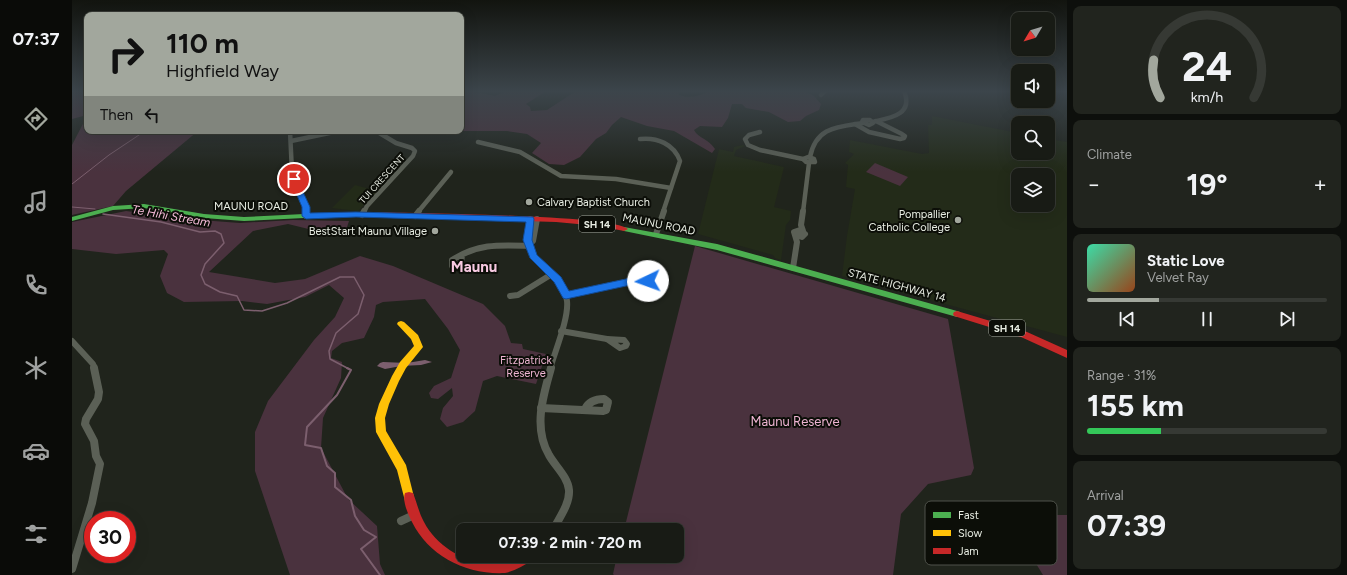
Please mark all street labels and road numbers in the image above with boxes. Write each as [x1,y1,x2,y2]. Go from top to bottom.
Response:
street label: TUI CRESCENT [357,152,407,206]
street label: MAUNU ROAD [214,200,288,213]
street label: MAUNU ROAD [621,211,697,238]
road number: SH 14 [579,216,615,232]
street label: STATE HIGHWAY 14 [846,266,947,305]
road number: SH 14 [989,320,1025,336]

